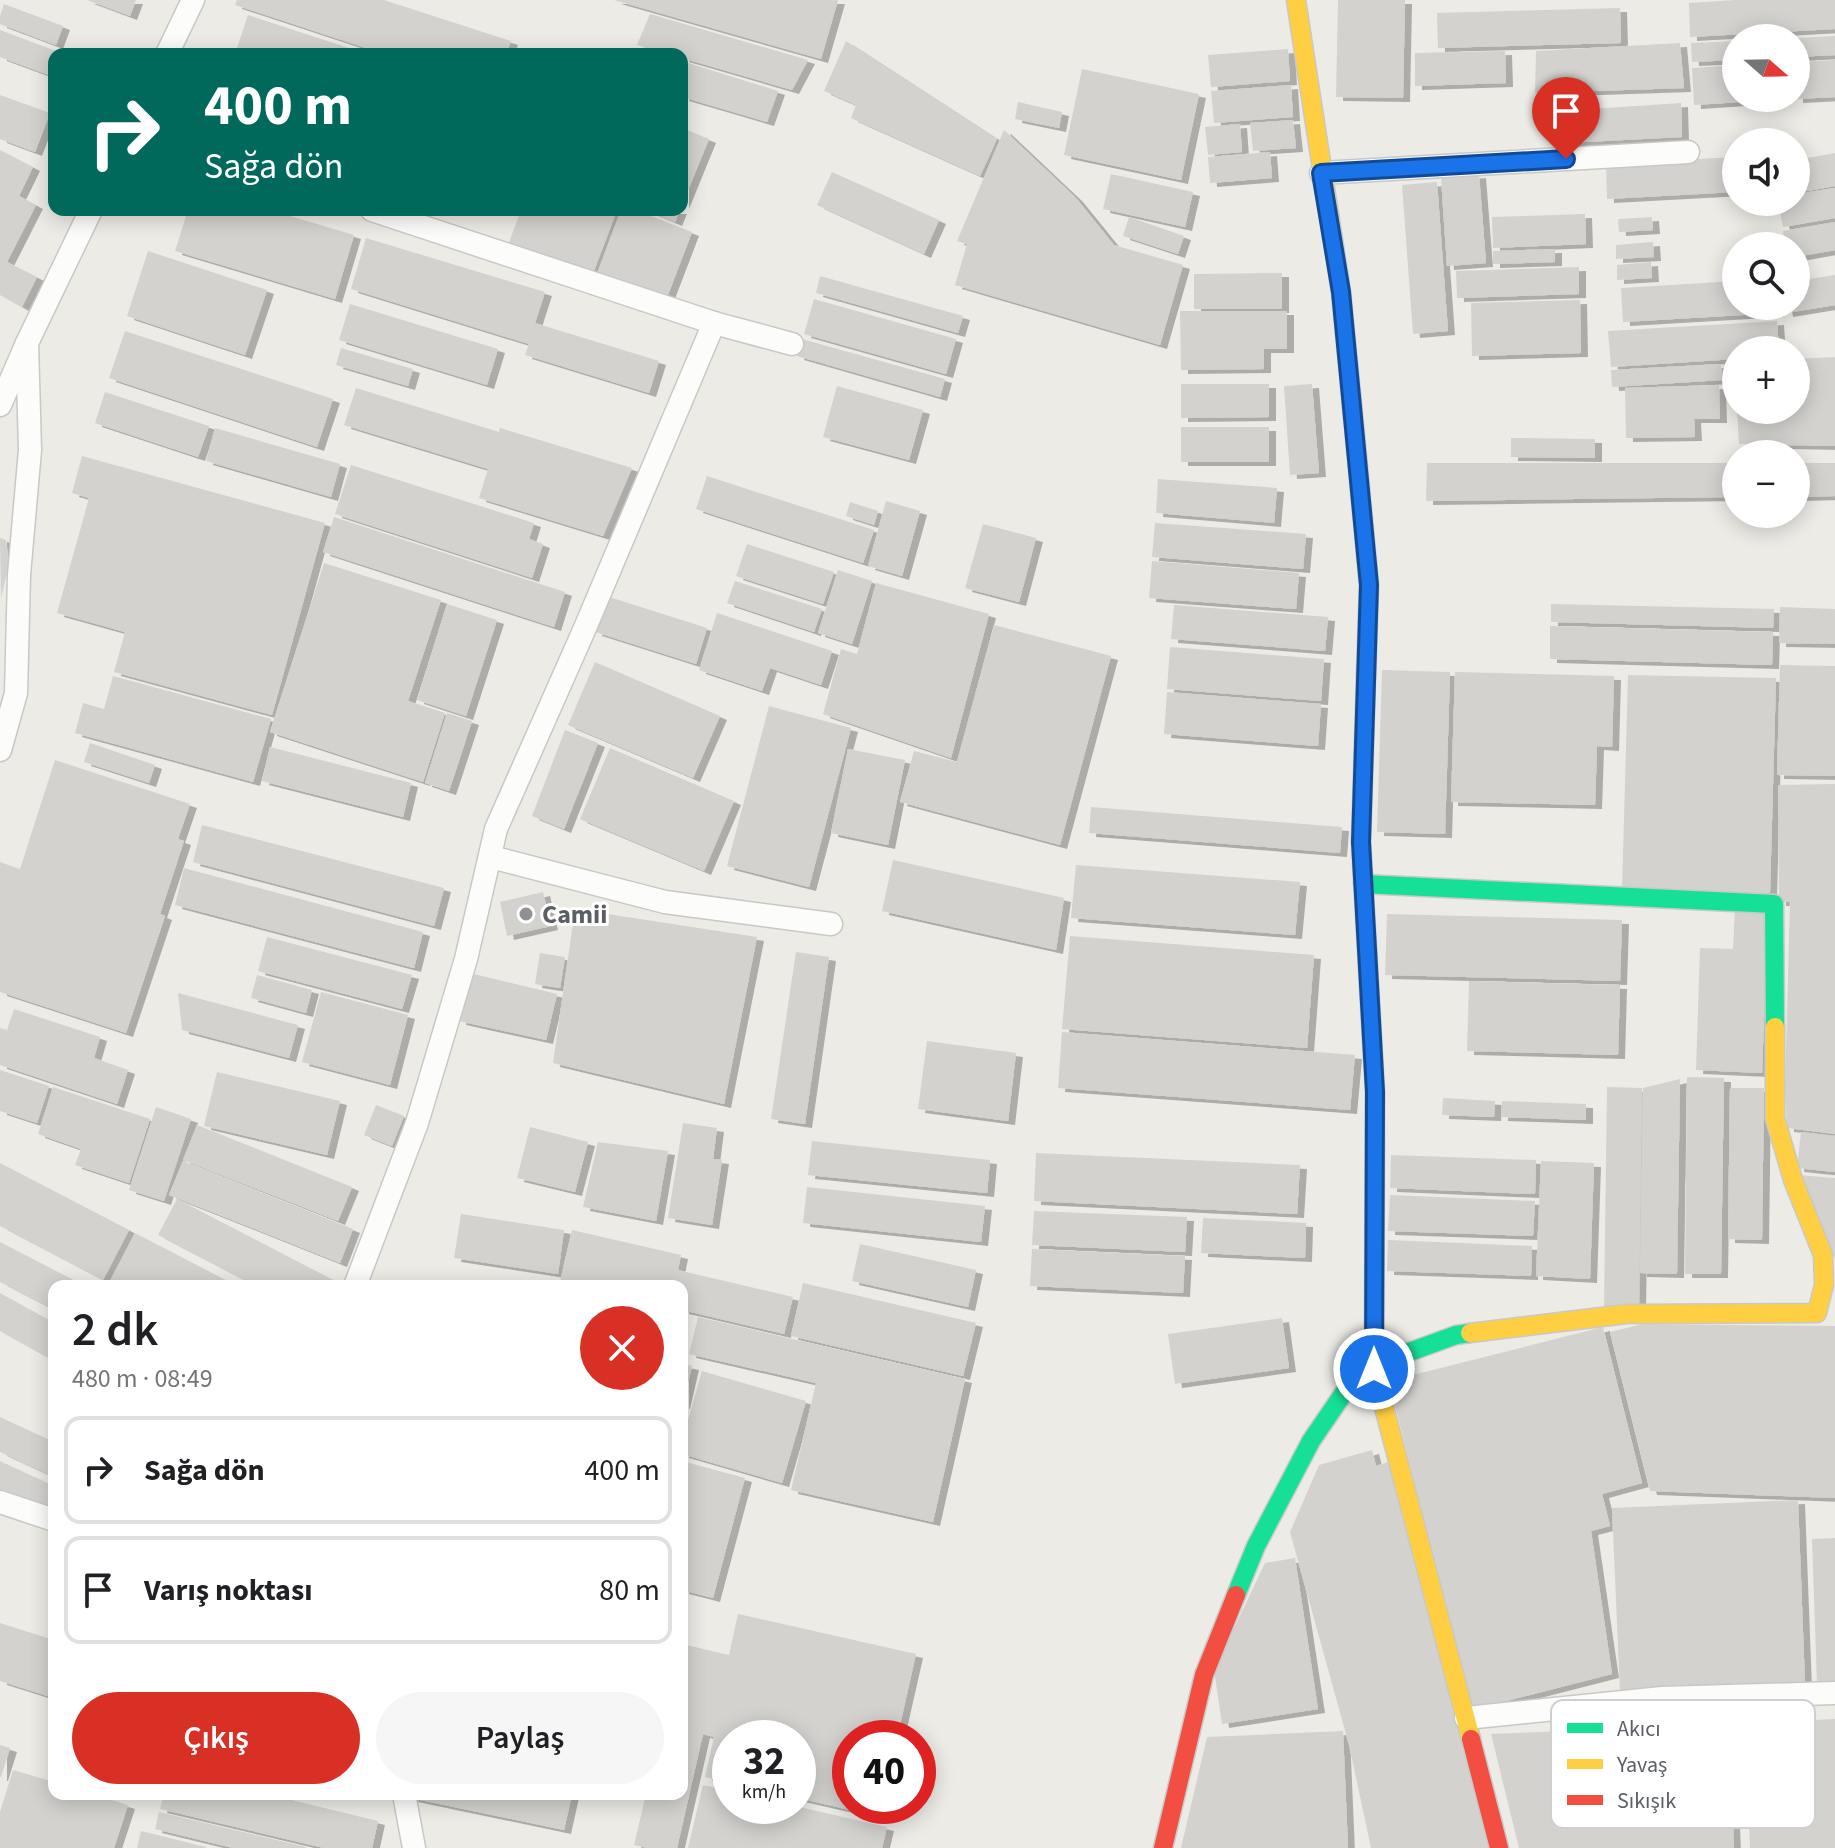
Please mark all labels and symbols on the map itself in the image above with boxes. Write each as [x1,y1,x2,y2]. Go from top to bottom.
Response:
north arrow [1722,24,1810,112]
pin [1532,77,1600,159]
place label: Camii [542,896,607,933]
marker: Camii [517,905,535,923]
position arrow [1332,1327,1416,1411]
legend [1551,1700,1815,1828]
text: Akıcı [1617,1713,1661,1745]
speed limit sign: 40 [832,1720,936,1824]
text: Yavaş [1616,1749,1667,1781]
text: Sıkışık [1617,1785,1676,1817]

